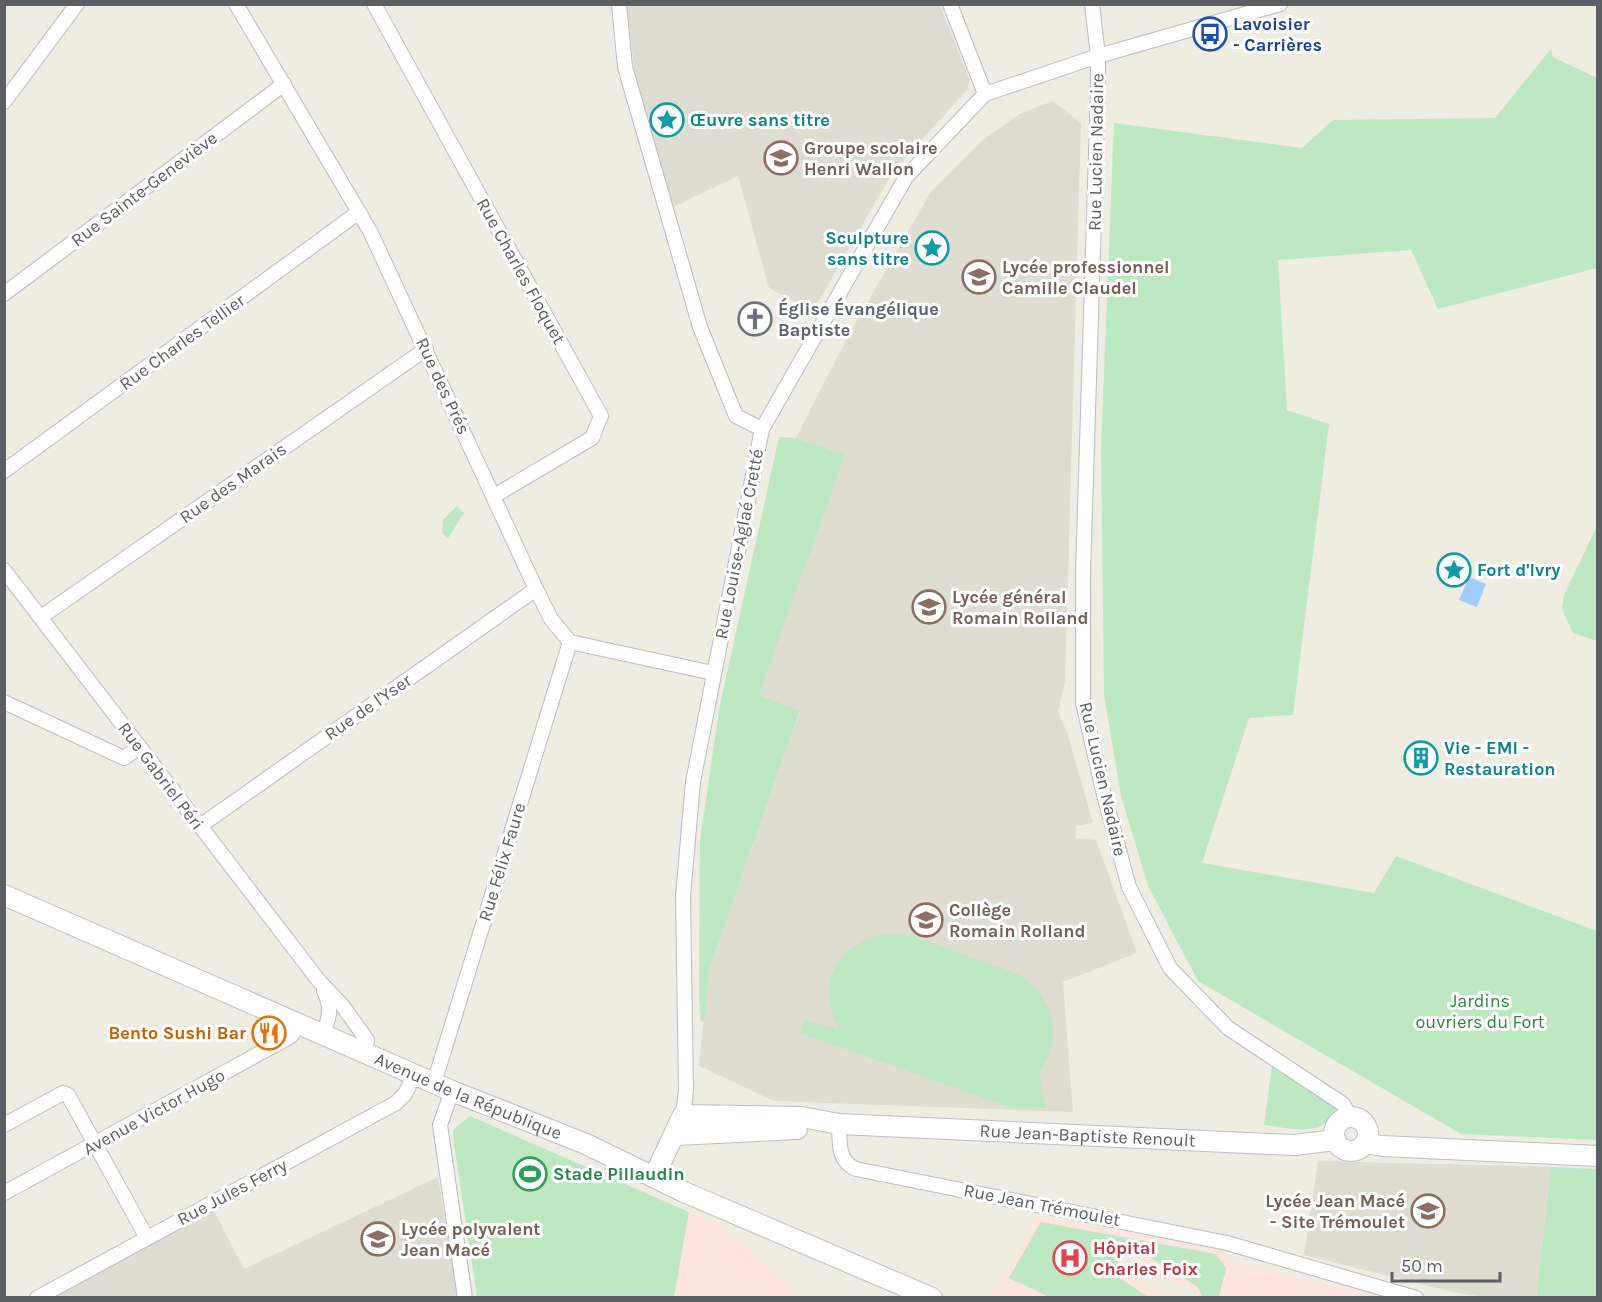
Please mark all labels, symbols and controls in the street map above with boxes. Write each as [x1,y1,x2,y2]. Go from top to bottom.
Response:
place label: Lavoisier - Carrières [1233,13,1322,56]
bus stop icon: Lavoisier - Carrières [1192,16,1228,52]
street label: Rue Lucien Nadaire [1084,73,1108,231]
place icon: Œuvre sans titre [649,102,685,138]
place label: Œuvre sans titre [690,109,830,131]
street label: Rue Sainte-Geneviève [66,127,222,251]
place label: Groupe scolaire Henri Wallon [804,137,938,180]
school or university icon: Groupe scolaire Henri Wallon [763,140,799,176]
street label: Rue Charles Floquet [472,194,570,348]
place label: Sculpture sans titre [825,227,909,270]
place icon: Sculpture sans titre [914,230,950,266]
place label: Lycée professionnel Camille Claudel [1002,256,1169,299]
school or university icon: Lycée professionnel Camille Claudel [961,259,997,295]
street label: Rue Charles Tellier [115,289,249,395]
place label: Église Évangélique Baptiste [778,297,939,341]
church icon: Église Évangélique Baptiste [737,301,773,337]
street label: Rue des Prés [411,334,475,438]
street label: Rue des Marais [175,438,291,528]
street label: Rue Louise-Aglaé Cretté [710,447,768,641]
place icon: Fort d'Ivry [1436,552,1472,588]
place label: Fort d'Ivry [1477,559,1560,581]
place label: Lycée général Romain Rolland [952,586,1089,629]
school or university icon: Lycée général Romain Rolland [911,589,947,625]
street label: Rue de l'Yser [320,669,416,745]
street label: Rue Lucien Nadaire [1075,700,1131,858]
street label: Rue Gabriel Péri [113,718,209,834]
place label: Vie - EMI - Restauration [1444,737,1556,780]
building icon: Vie - EMI - Restauration [1403,740,1439,776]
street label: Rue Félix Faure [473,800,531,924]
place label: Collège Romain Rolland [949,899,1086,942]
school or university icon: Collège Romain Rolland [908,902,944,938]
park label: Jardins ouvriers du Fort [1415,990,1545,1033]
restaurant icon: Bento Sushi Bar [251,1015,287,1051]
place label: Bento Sushi Bar [109,1022,246,1044]
street label: Avenue de la République [371,1048,565,1144]
street label: Avenue Victor Hugo [79,1064,229,1160]
street label: Rue Jean-Baptiste Renoult [979,1120,1196,1152]
street label: Rue Jules Ferry [173,1154,291,1230]
sports icon: Stade Pillaudin [512,1156,548,1192]
place label: Stade Pillaudin [553,1163,685,1185]
street label: Rue Jean Trémoulet [962,1179,1122,1231]
place label: Lycée Jean Macé - Site Trémoulet [1265,1190,1405,1233]
school or university icon: Lycée Jean Macé - Site Trémoulet [1410,1193,1446,1229]
place label: Lycée polyvalent Jean Macé [401,1218,540,1261]
school or university icon: Lycée polyvalent Jean Macé [360,1221,396,1257]
place label: Hôpital Charles Foix [1093,1237,1198,1280]
hospital icon: Hôpital Charles Foix [1052,1240,1088,1276]
scale bar [1392,1245,1500,1283]
text: 50 m [1401,1255,1443,1277]

